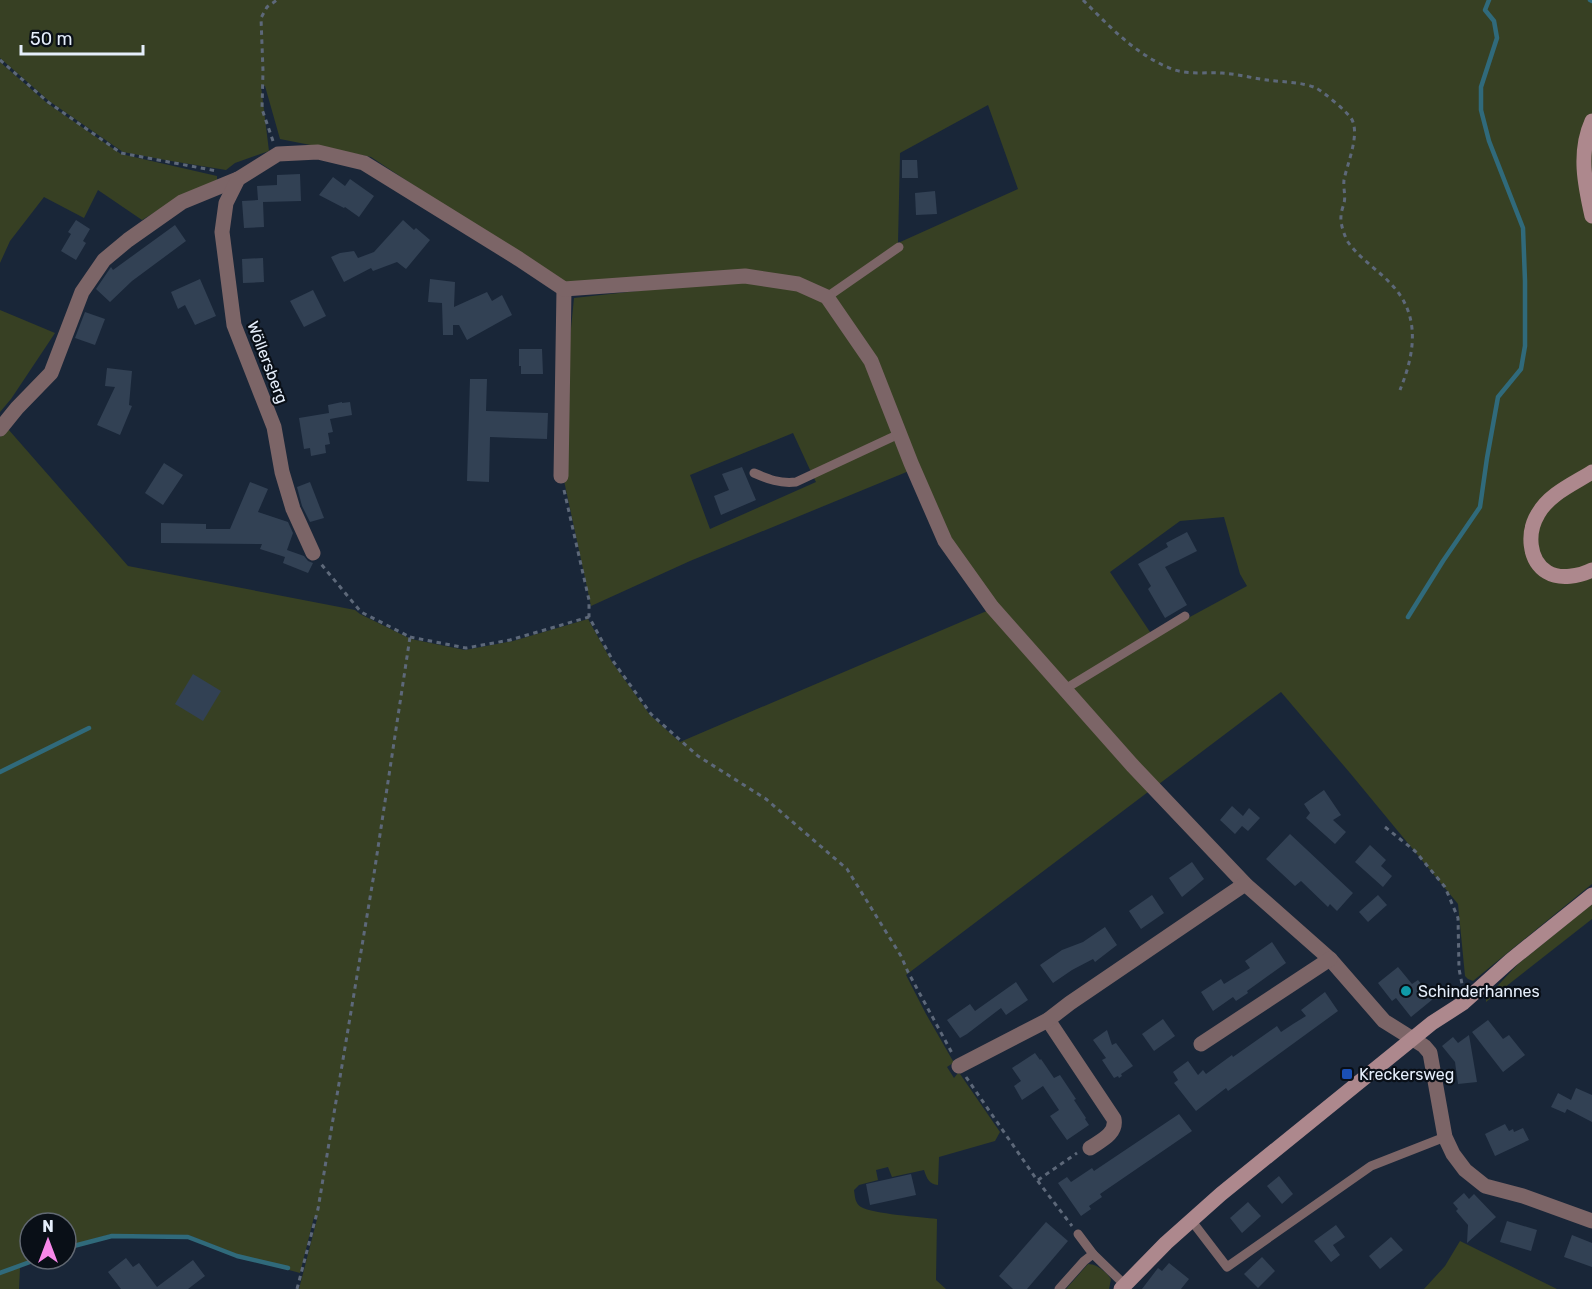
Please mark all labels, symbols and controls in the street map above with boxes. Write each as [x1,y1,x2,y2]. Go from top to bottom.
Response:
scale bar [21,18,142,56]
text: 50 m [30,28,73,50]
street label: Wöllersberg [243,318,292,406]
place label: Schinderhannes [1418,982,1540,1001]
marker: Schinderhannes [1399,984,1413,998]
place label: Kreckersweg [1359,1065,1454,1084]
marker: Kreckersweg [1340,1067,1354,1081]
north arrow [18,1211,78,1271]
text: N [42,1217,54,1236]

